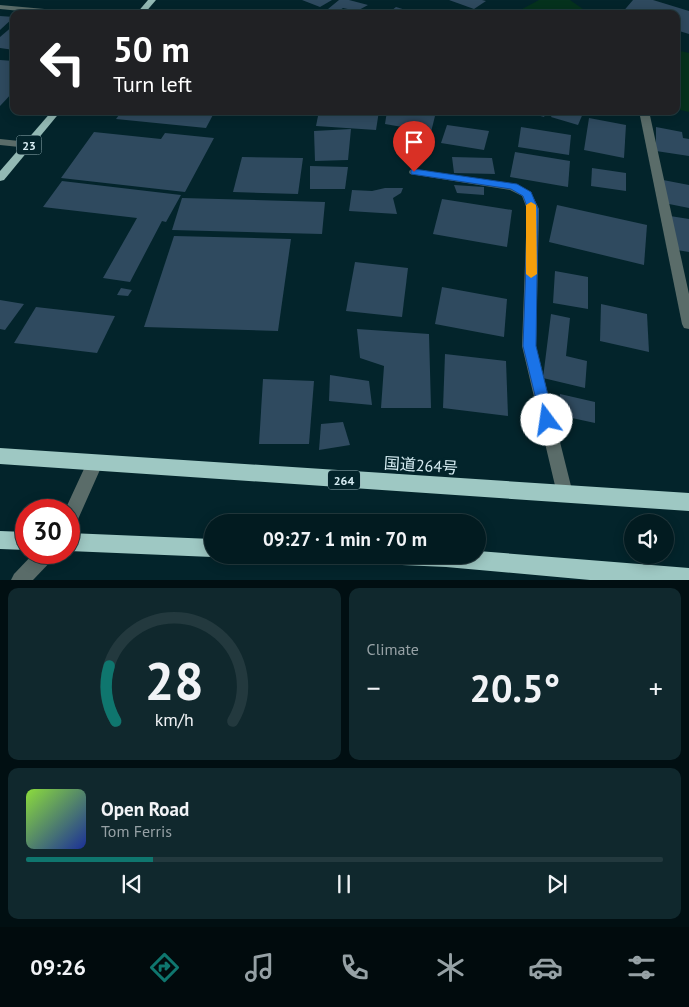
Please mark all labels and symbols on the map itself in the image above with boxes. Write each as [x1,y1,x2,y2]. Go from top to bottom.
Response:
pin [393,121,435,172]
road number: 23 [16,136,42,154]
position arrow [520,393,572,445]
street label: 国道264号 [383,452,459,478]
road number: 264 [328,470,360,490]
speed limit sign: 30 [15,499,80,564]

